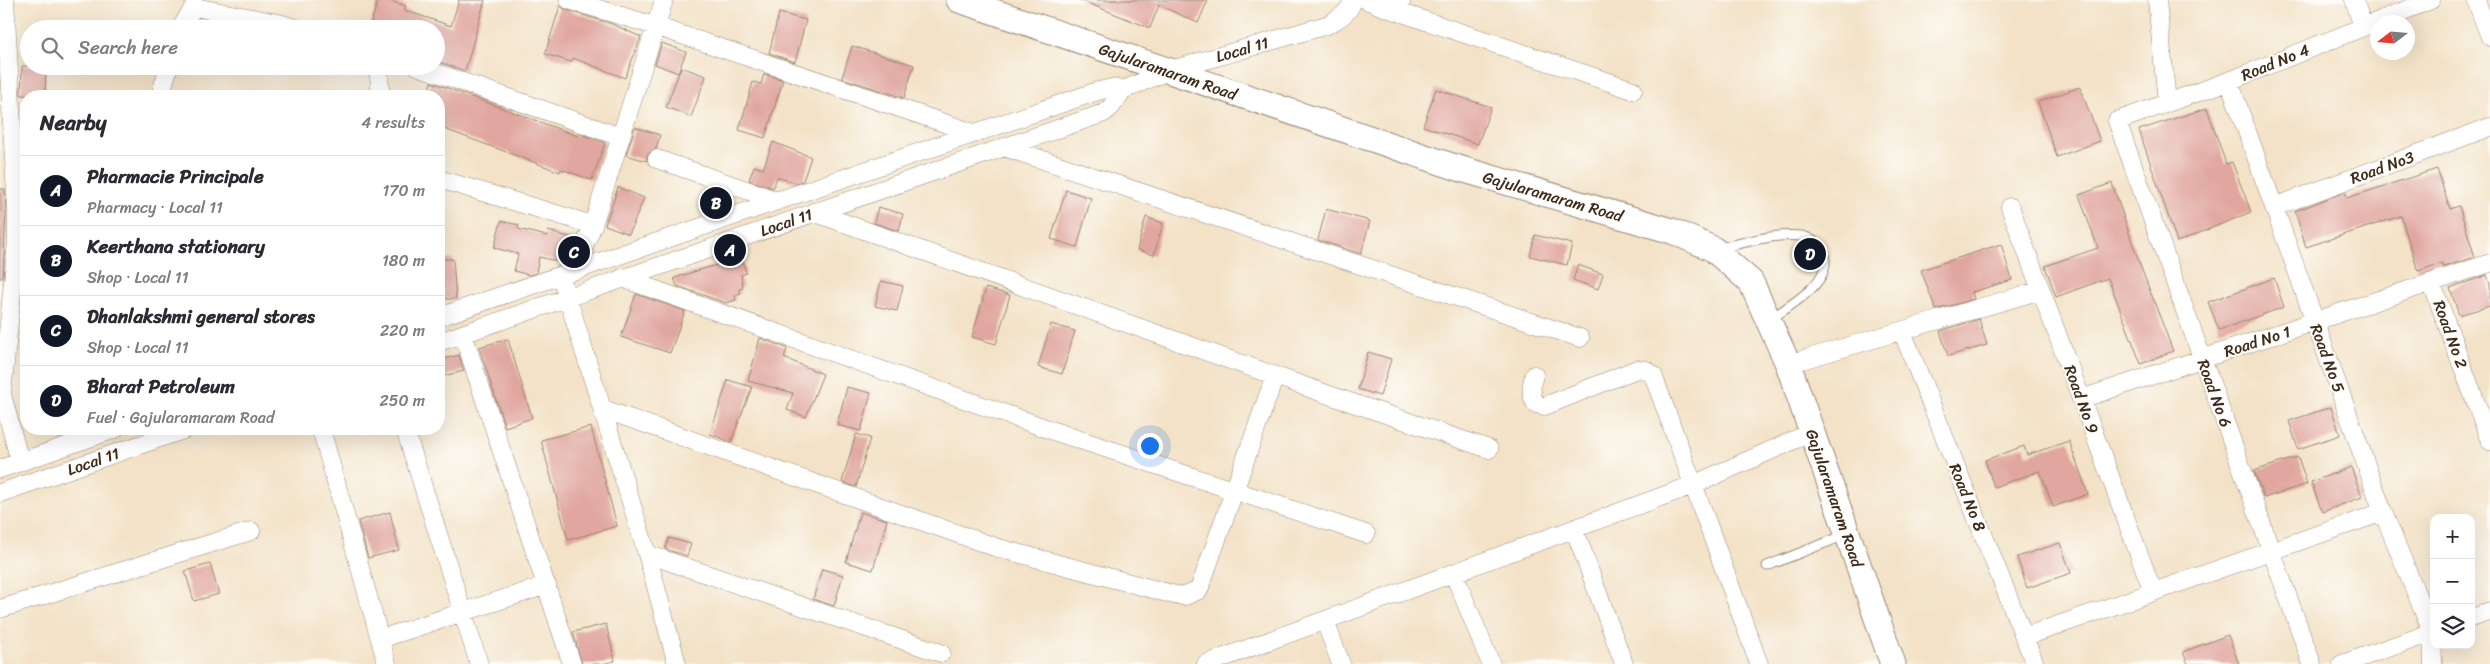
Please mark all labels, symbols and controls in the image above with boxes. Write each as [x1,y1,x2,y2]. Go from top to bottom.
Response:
north arrow [2370,15,2415,60]
search box [20,20,445,75]
street label: Local 11 [1212,28,1272,71]
text: Search here [78,31,178,64]
icon: search [38,34,66,62]
street label: Gajularamaram Road [1095,34,1242,109]
street label: Road No 4 [2236,36,2314,89]
text: Nearby [40,104,106,142]
text: 4 results [361,108,425,137]
street label: Road No3 [2346,142,2419,192]
text: Pharmacie Principale [87,160,264,193]
street label: Gajularamaram Road [1479,163,1628,231]
text: A [51,176,61,205]
text: 170 m [382,176,425,205]
pin: B [700,184,732,222]
text: Pharmacy · Local 11 [87,193,223,222]
street label: Local 11 [756,200,817,245]
text: Keerthana stationary [87,230,265,263]
pin: A [714,231,746,269]
pin: C [558,233,590,271]
pin: D [1794,235,1826,273]
text: B [51,246,61,275]
text: 180 m [382,246,425,275]
text: Shop · Local 11 [87,263,189,292]
street label: Road No 2 [2425,296,2476,373]
text: Dhanlakshmi general stores [87,300,315,333]
text: C [51,316,61,345]
text: 220 m [380,316,425,345]
street label: Road No 1 [2220,317,2294,366]
street label: Road No 5 [2302,320,2353,397]
text: Shop · Local 11 [87,333,189,362]
street label: Road No 6 [2189,355,2240,431]
street label: Road No 9 [2056,361,2107,438]
text: Bharat Petroleum [87,370,235,403]
text: D [51,386,61,415]
text: 250 m [379,386,425,415]
text: Fuel · Gajularamaram Road [87,403,274,432]
street label: Gajularamaram Road [1797,425,1872,573]
your location [1137,433,1163,459]
street label: Local 11 [63,439,124,484]
street label: Road No 8 [1941,459,1994,536]
map controls [2430,514,2475,649]
button: + [2430,514,2475,559]
button: − [2430,559,2475,604]
button: layers [2430,604,2475,649]

